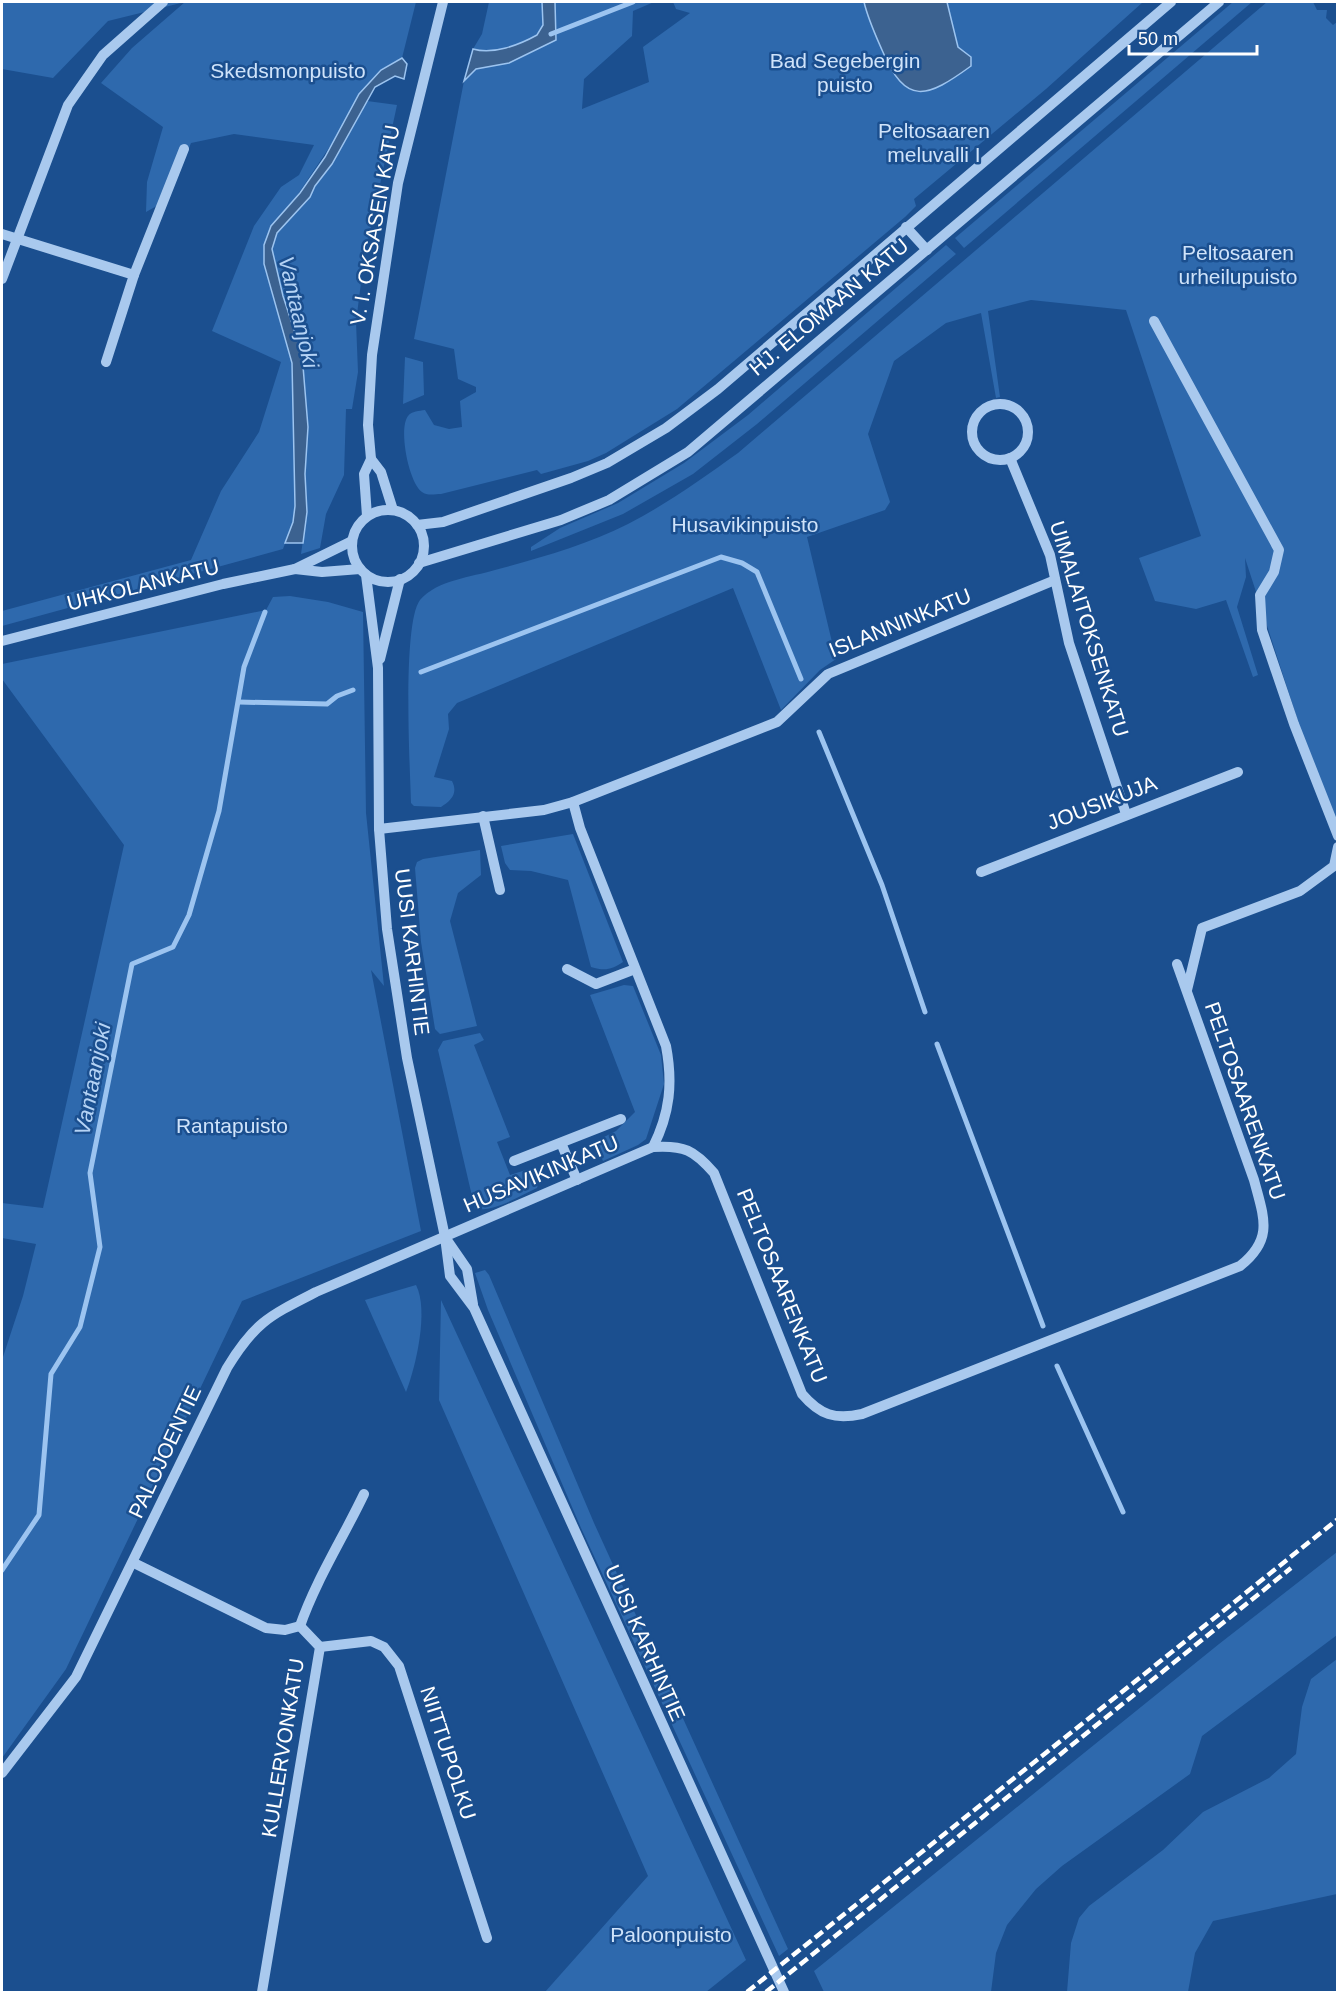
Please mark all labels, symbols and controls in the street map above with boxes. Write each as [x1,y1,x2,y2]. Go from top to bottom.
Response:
scale bar [1129,18,1256,56]
text: 50 m [1138,29,1178,49]
park label: Bad Segebergin puisto [770,49,920,96]
park label: Skedsmonpuisto [210,59,366,82]
park label: Peltosaaren meluvalli I [878,119,990,166]
street label: V. I. OKSASEN KATU [346,123,403,327]
street label: HJ. ELOMAAN KATU [745,233,913,380]
park label: Peltosaaren urheilupuisto [1178,241,1298,288]
water label: Vantaanjoki [273,254,324,372]
park label: Husavikinpuisto [671,513,819,536]
street label: UIMALAITOKSENKATU [1046,518,1133,740]
street label: UHKOLANKATU [64,554,221,615]
street label: ISLANNINKATU [825,584,974,662]
street label: JOUSIKUJA [1044,771,1160,834]
street label: UUSI KARHINTIE [391,867,434,1037]
street label: PELTOSAARENKATU [1201,999,1290,1203]
water label: Vantaanjoki [69,1020,116,1138]
park label: Rantapuisto [176,1114,288,1137]
street label: HUSAVIKINKATU [460,1131,622,1217]
street label: PELTOSAARENKATU [733,1185,832,1386]
street label: PALOJOENTIE [124,1382,205,1522]
street label: UUSI KARHINTIE [601,1561,690,1724]
street label: KULLERVONKATU [257,1657,308,1839]
street label: NIITTUPOLKU [416,1683,481,1822]
park label: Paloonpuisto [610,1923,732,1946]

